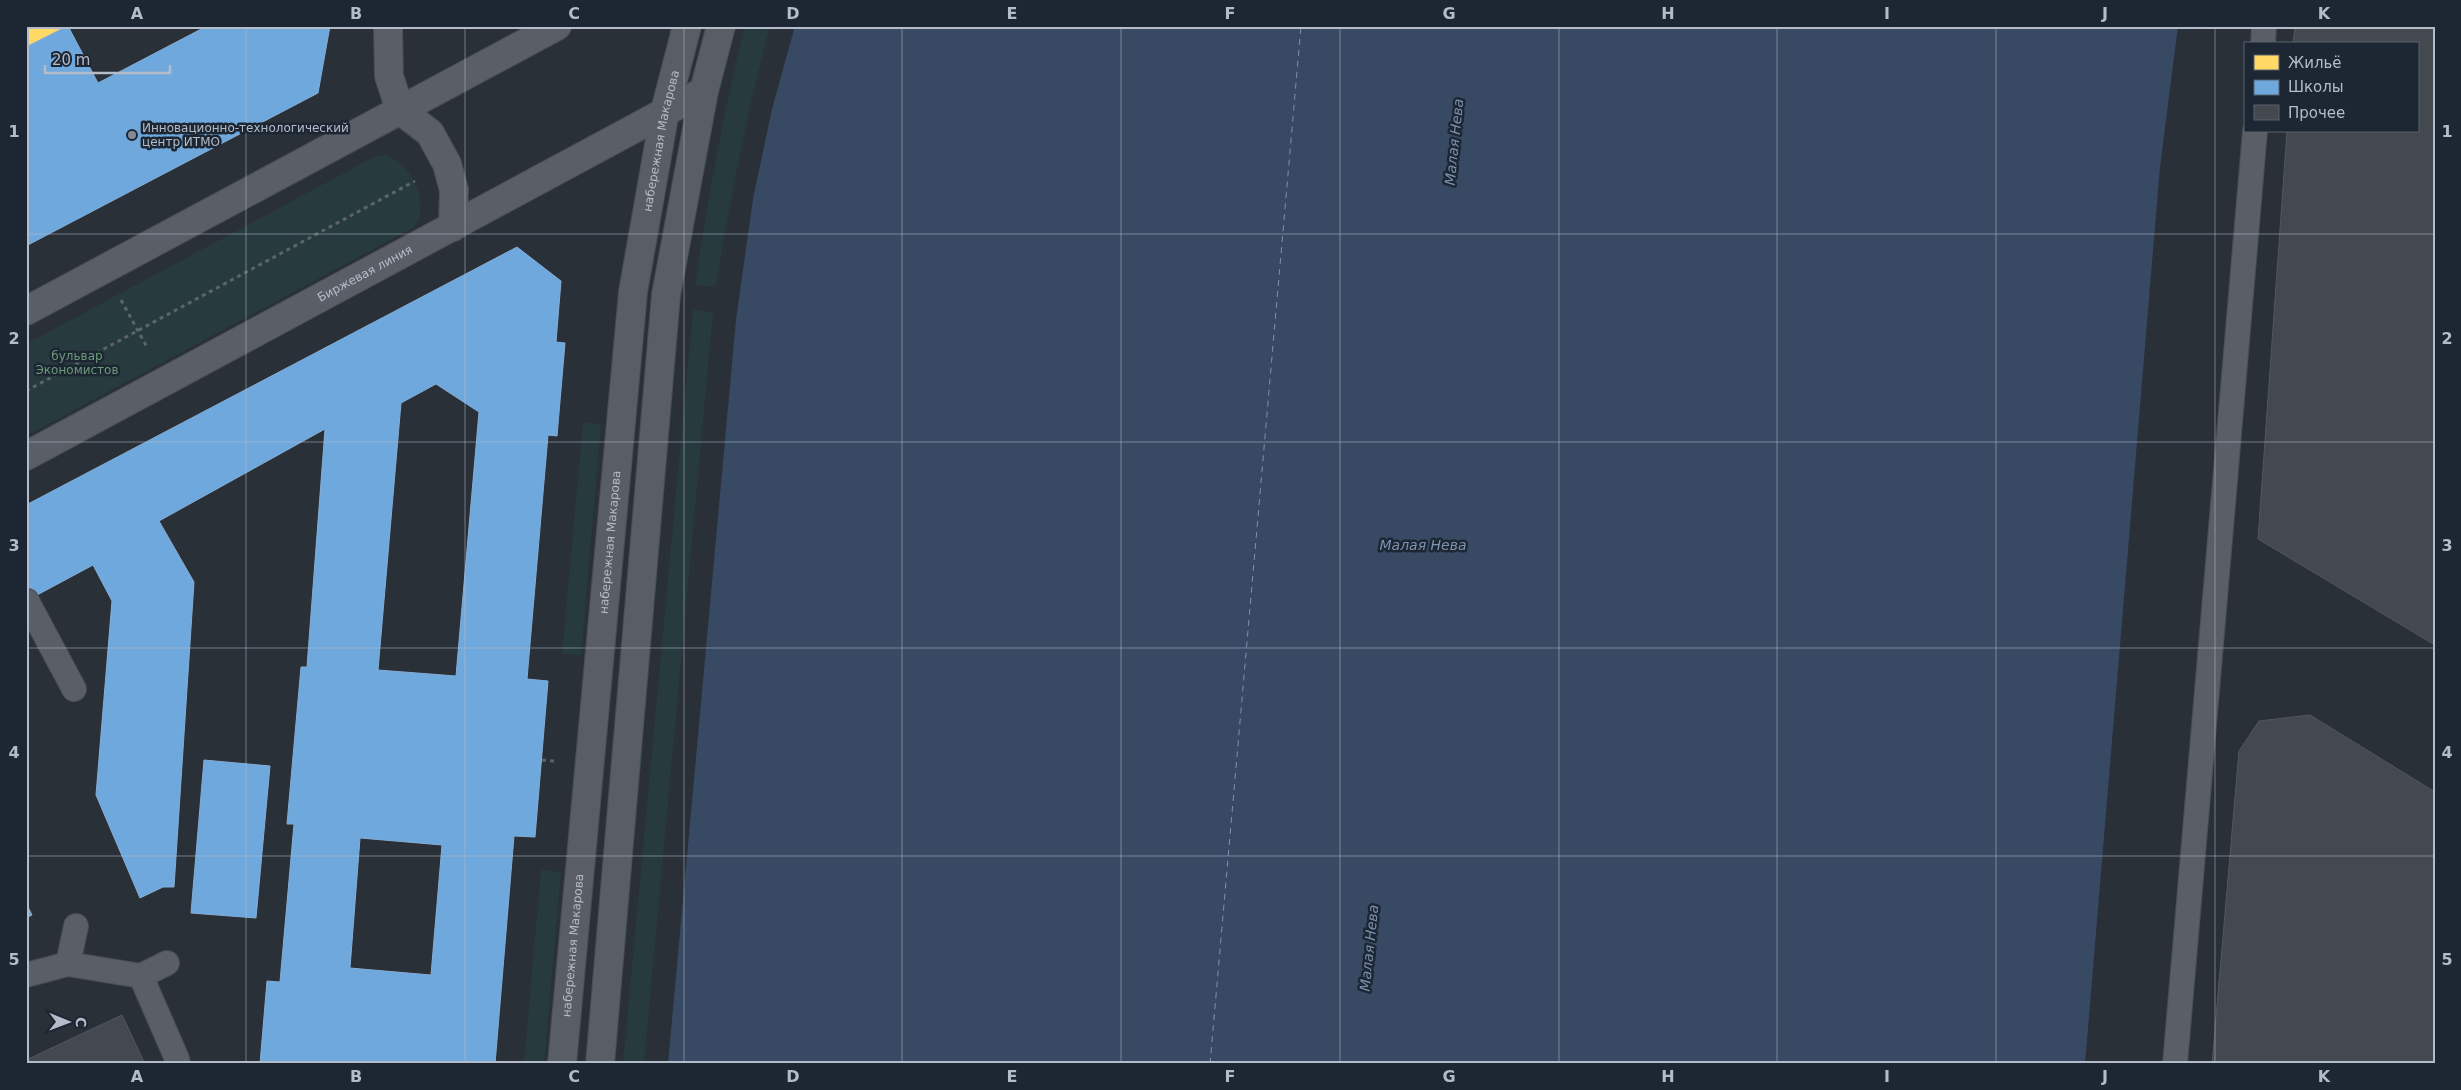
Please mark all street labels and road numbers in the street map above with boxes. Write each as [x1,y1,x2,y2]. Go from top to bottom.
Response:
street label: набережная Макарова [640,69,682,213]
street label: Биржевая линия [315,242,415,305]
street label: набережная Макарова [596,470,624,614]
street label: набережная Макарова [559,873,586,1018]

